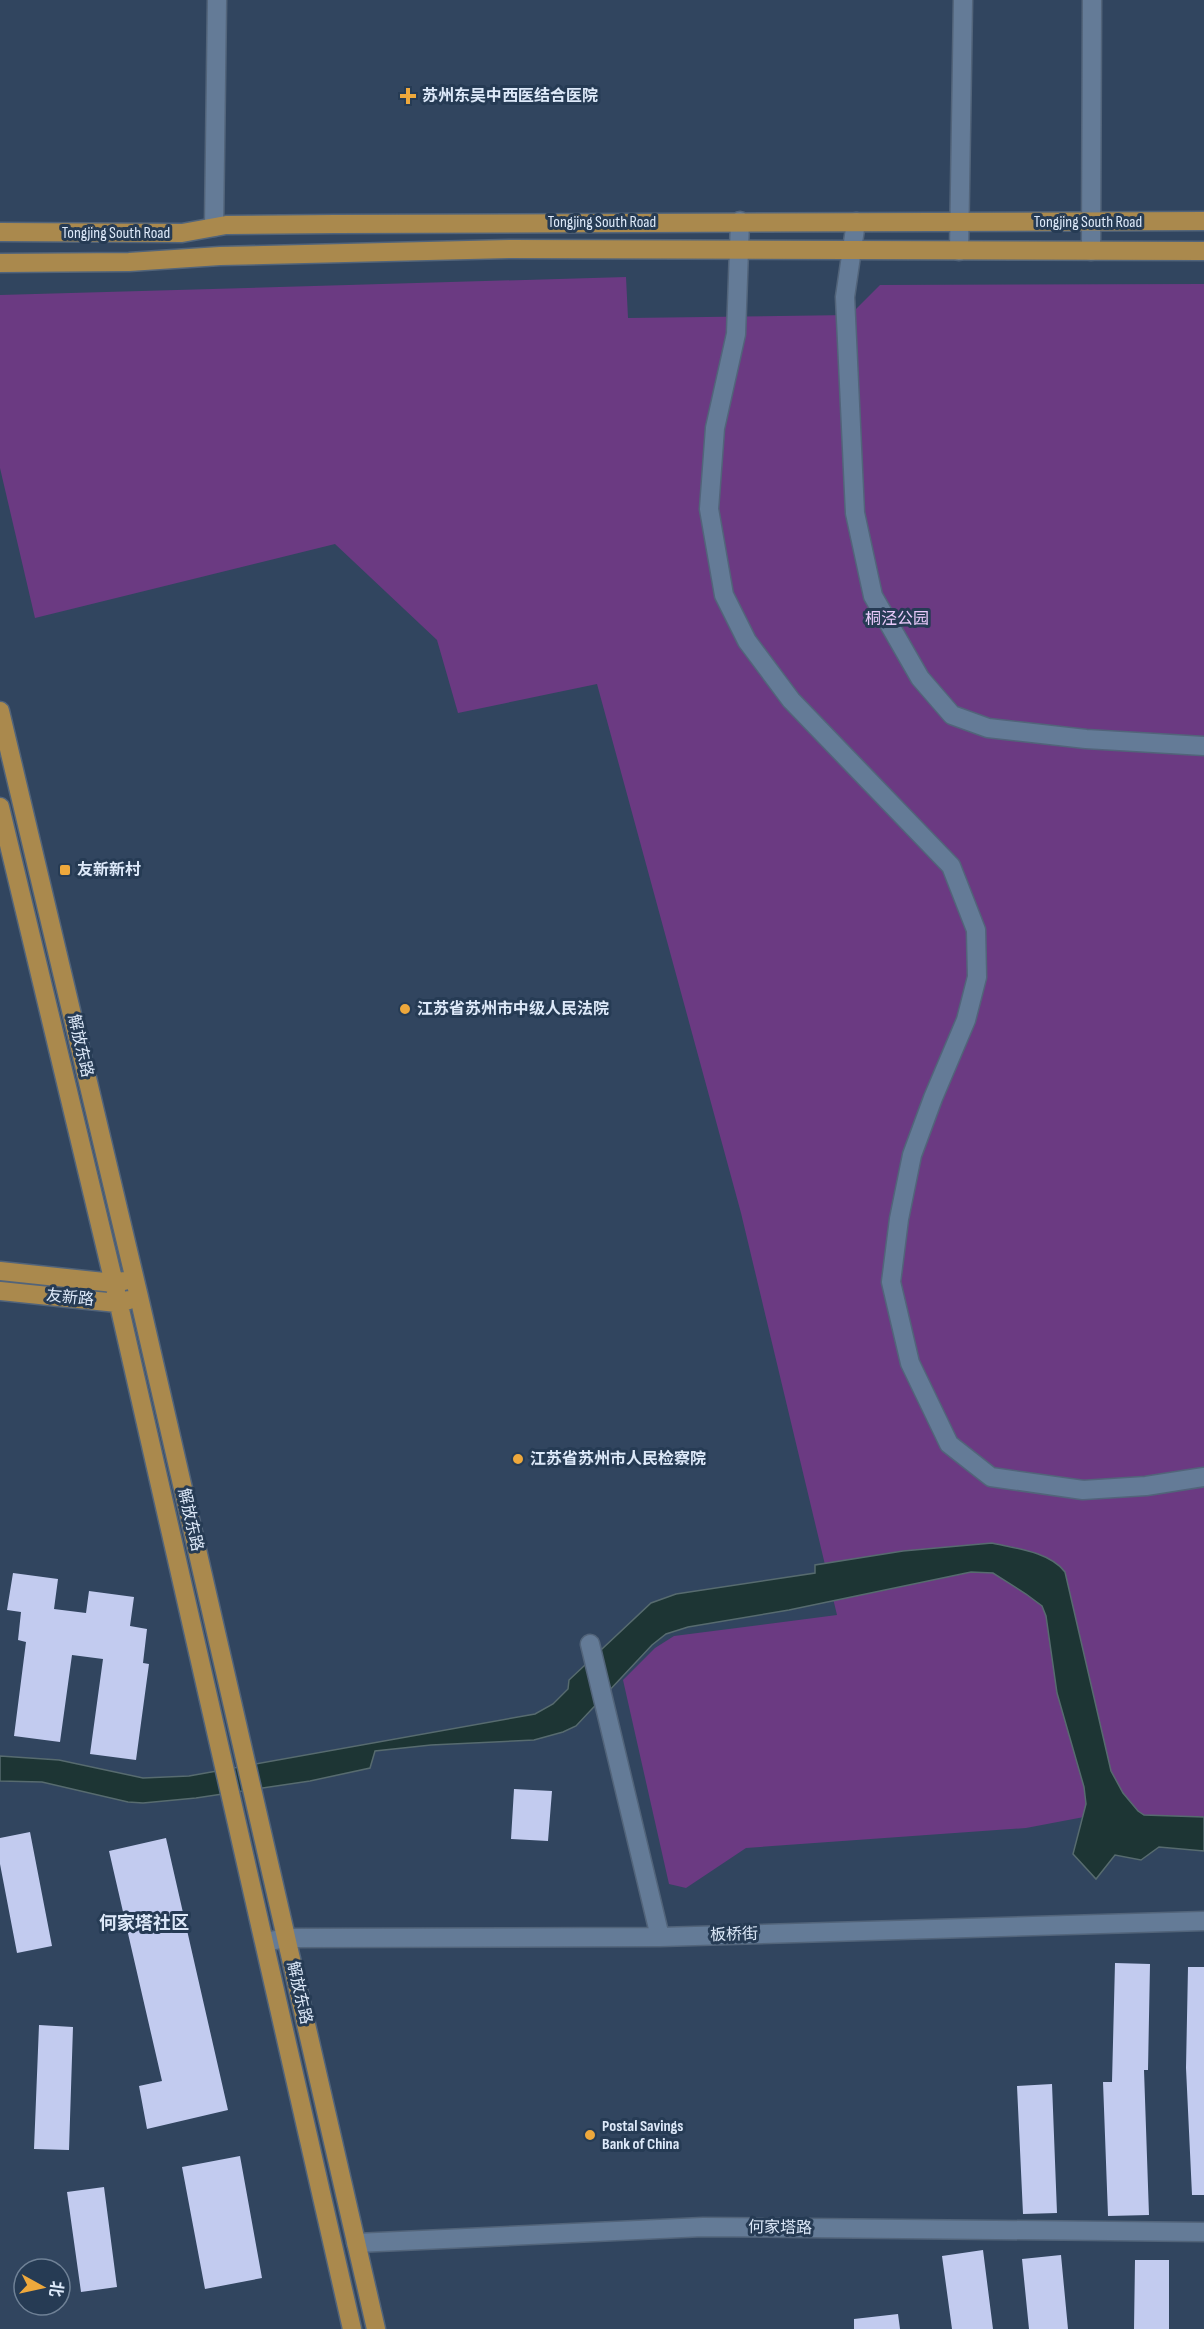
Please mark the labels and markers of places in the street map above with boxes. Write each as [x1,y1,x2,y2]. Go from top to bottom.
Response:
place label: 苏州东吴中西医结合医院 [422,86,598,106]
marker: 苏州东吴中西医结合医院 [399,87,417,105]
place label: 友新新村 [77,860,141,880]
marker: 友新新村 [58,863,72,877]
place label: 江苏省苏州市中级人民法院 [417,999,609,1019]
marker: 江苏省苏州市中级人民法院 [398,1002,412,1016]
place label: 江苏省苏州市人民检察院 [530,1449,706,1469]
marker: 江苏省苏州市人民检察院 [511,1452,525,1466]
place label: Postal Savings Bank of China [602,2117,683,2154]
marker: Postal Savings Bank of China [583,2128,597,2142]

